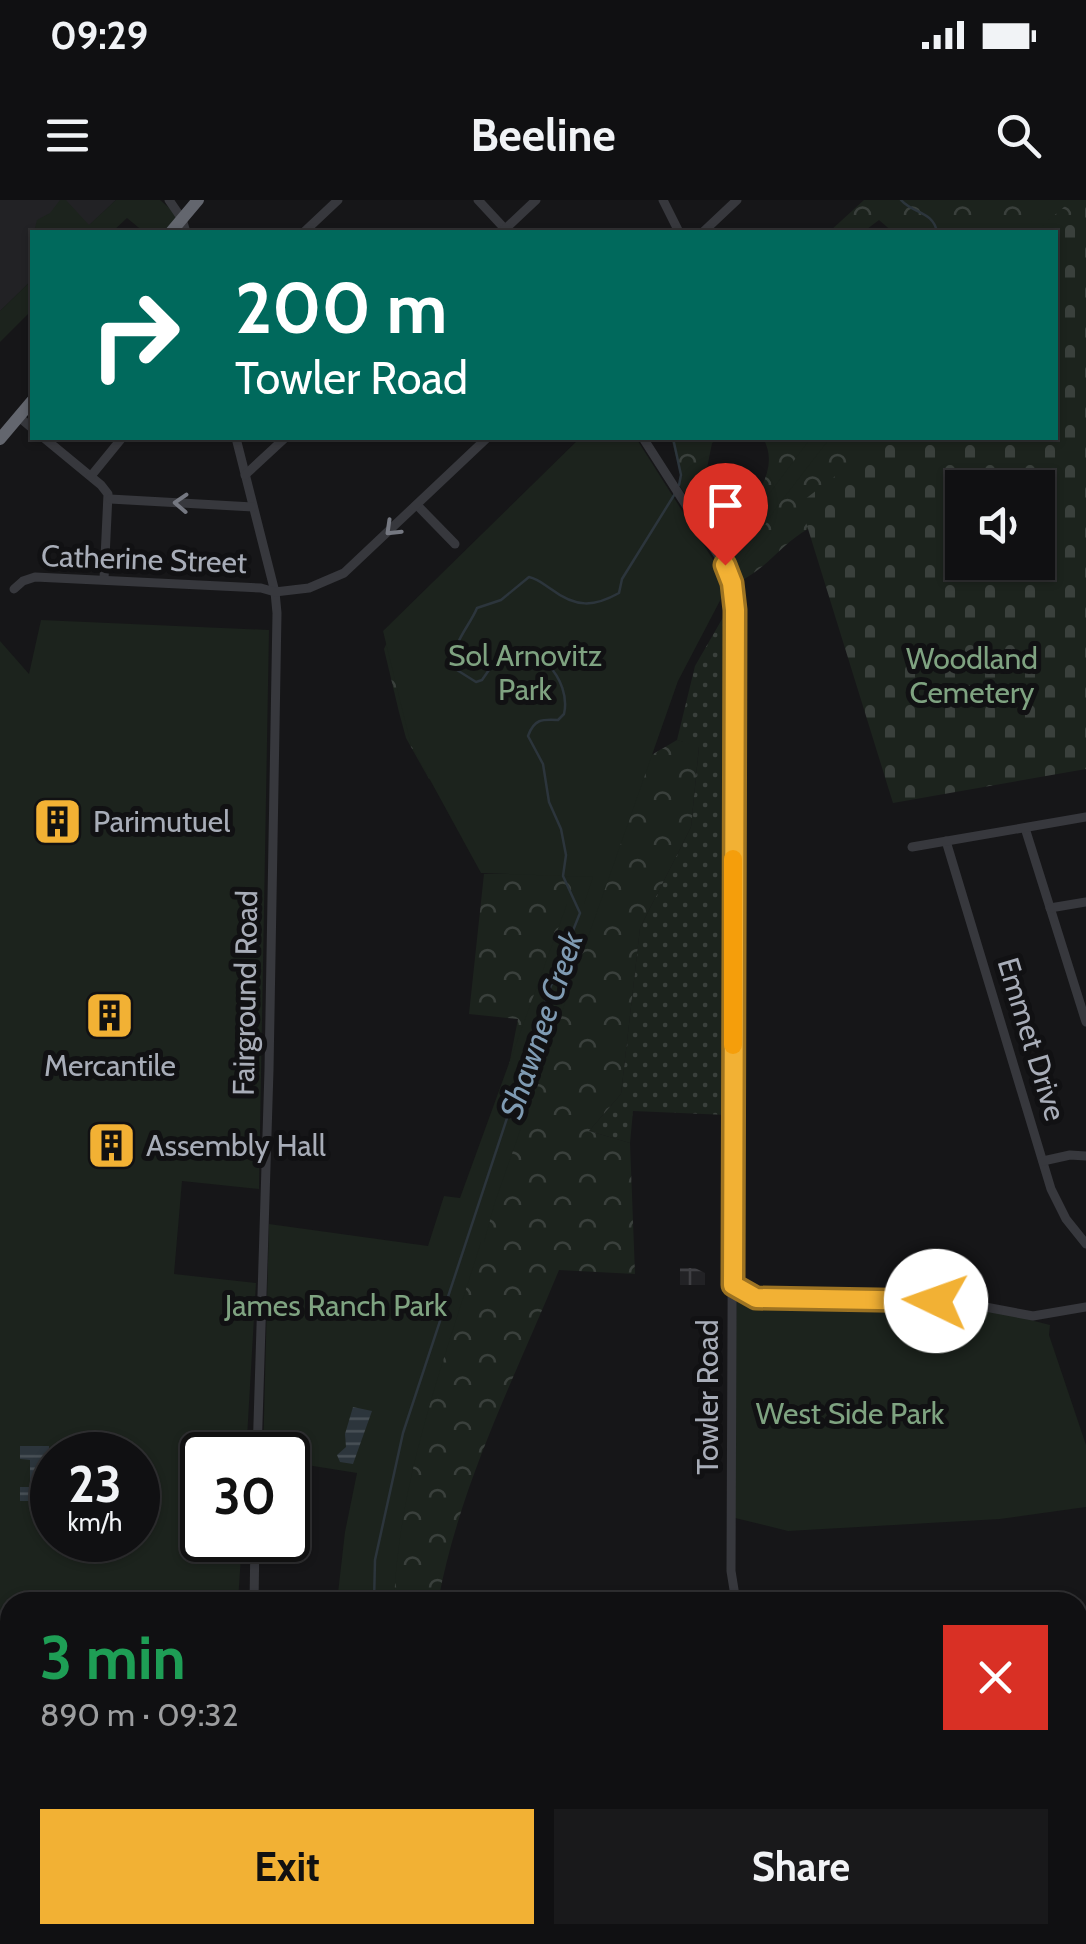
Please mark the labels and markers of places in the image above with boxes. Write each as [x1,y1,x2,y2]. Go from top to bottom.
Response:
pin [683,463,768,566]
building icon: Parimutuel [32,795,84,847]
place label: Parimutuel [93,803,230,840]
building icon: Mercantile [84,990,136,1042]
place label: Mercantile [44,1047,176,1084]
building icon: Assembly Hall [85,1119,137,1171]
place label: Assembly Hall [146,1127,326,1164]

